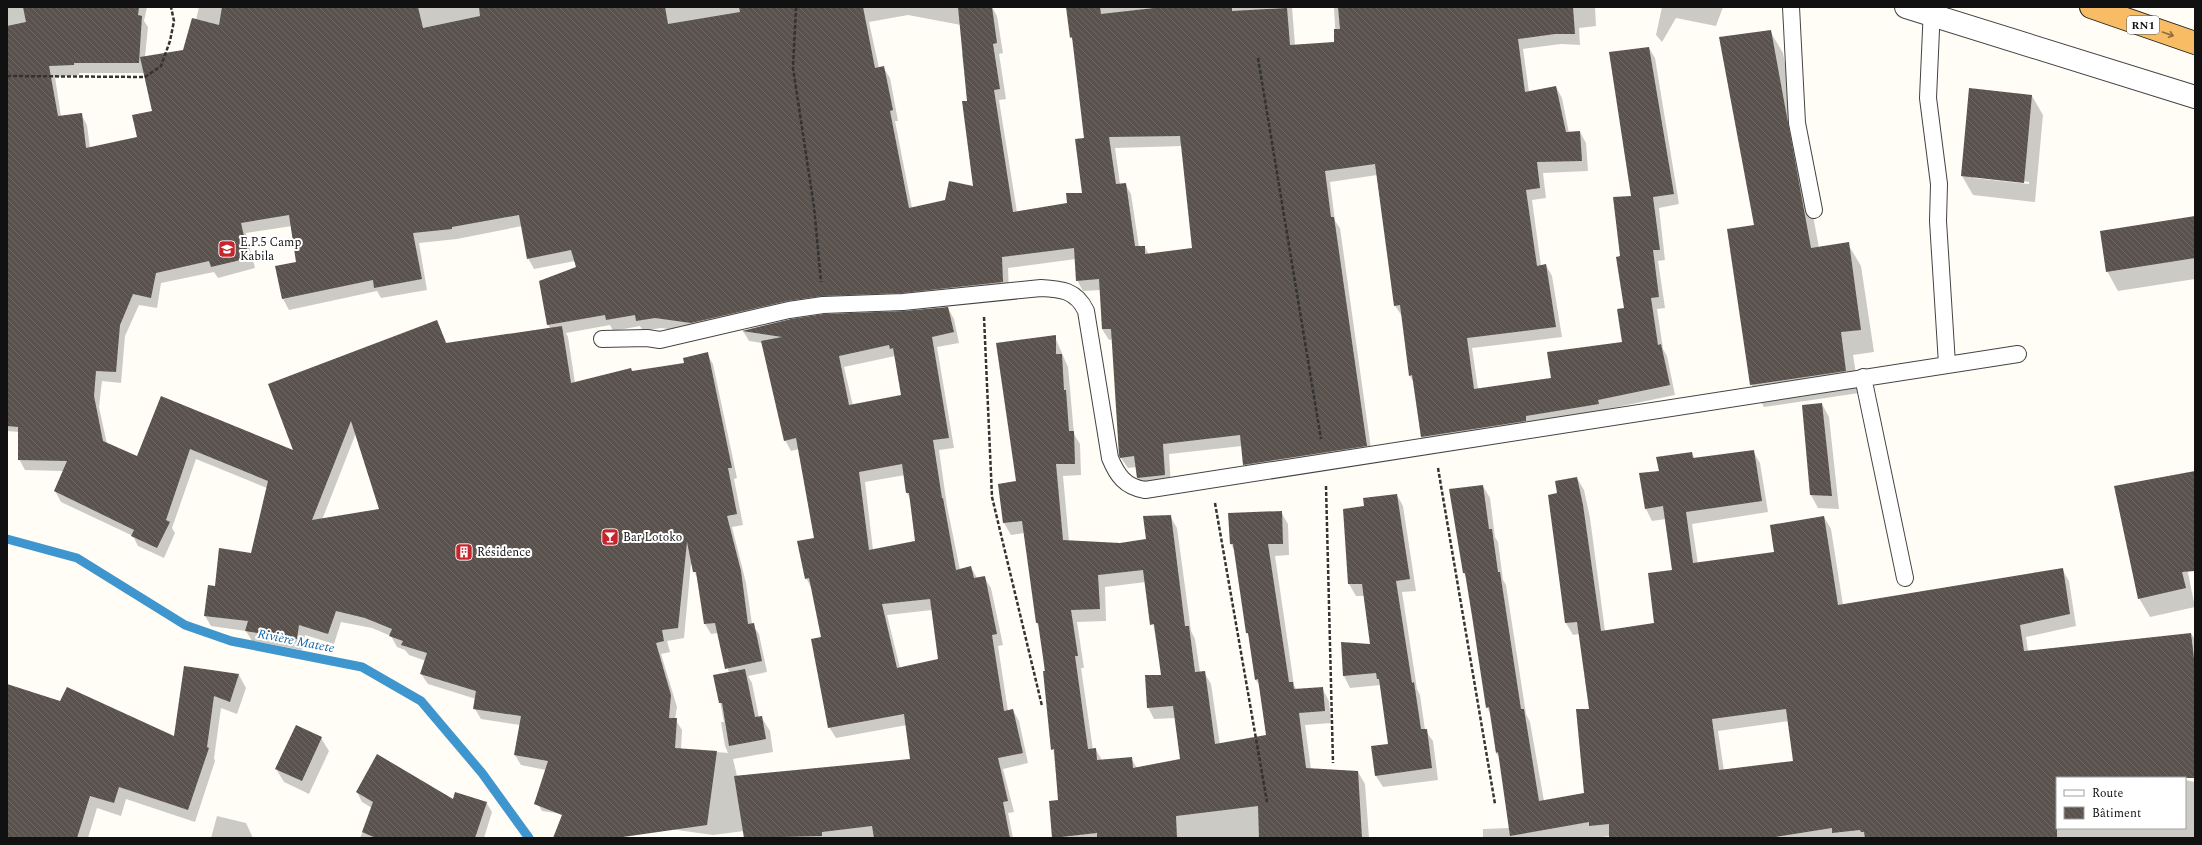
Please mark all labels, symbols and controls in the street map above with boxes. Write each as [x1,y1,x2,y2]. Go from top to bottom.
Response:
road number: RN1 [2127,16,2159,34]
one-way arrow [2161,30,2173,38]
place label: E.P.5 Camp Kabila [240,233,301,266]
school or university icon: E.P.5 Camp Kabila [217,239,237,259]
bar icon: Bar Lotoko [600,527,620,547]
place label: Bar Lotoko [623,528,682,547]
building icon: Résidence [454,542,474,562]
place label: Résidence [477,543,531,562]
water label: Rivière Matete [256,624,336,658]
legend [2056,777,2186,829]
text: Route [2092,784,2123,803]
text: Bâtiment [2092,804,2141,823]

